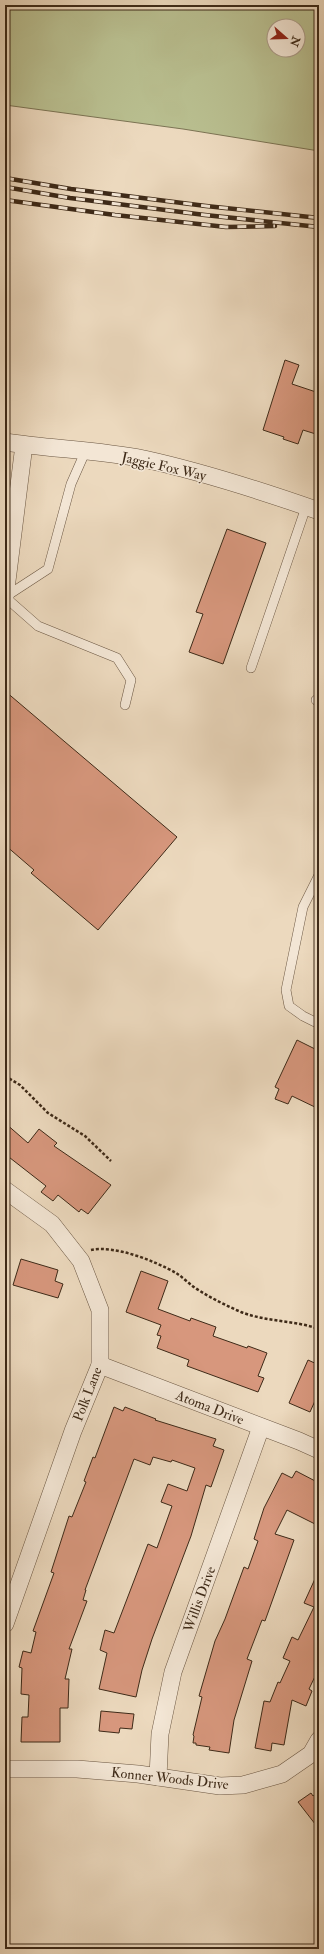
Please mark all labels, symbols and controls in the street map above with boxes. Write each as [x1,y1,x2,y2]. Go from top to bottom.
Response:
north arrow [266,18,306,58]
text: N [287,33,303,49]
street label: Jaggie Fox Way [119,448,209,486]
street label: Polk Lane [69,1365,106,1424]
street label: Atoma Drive [172,1386,246,1428]
street label: Willis Drive [179,1564,219,1635]
street label: Konner Woods Drive [110,1764,230,1793]

